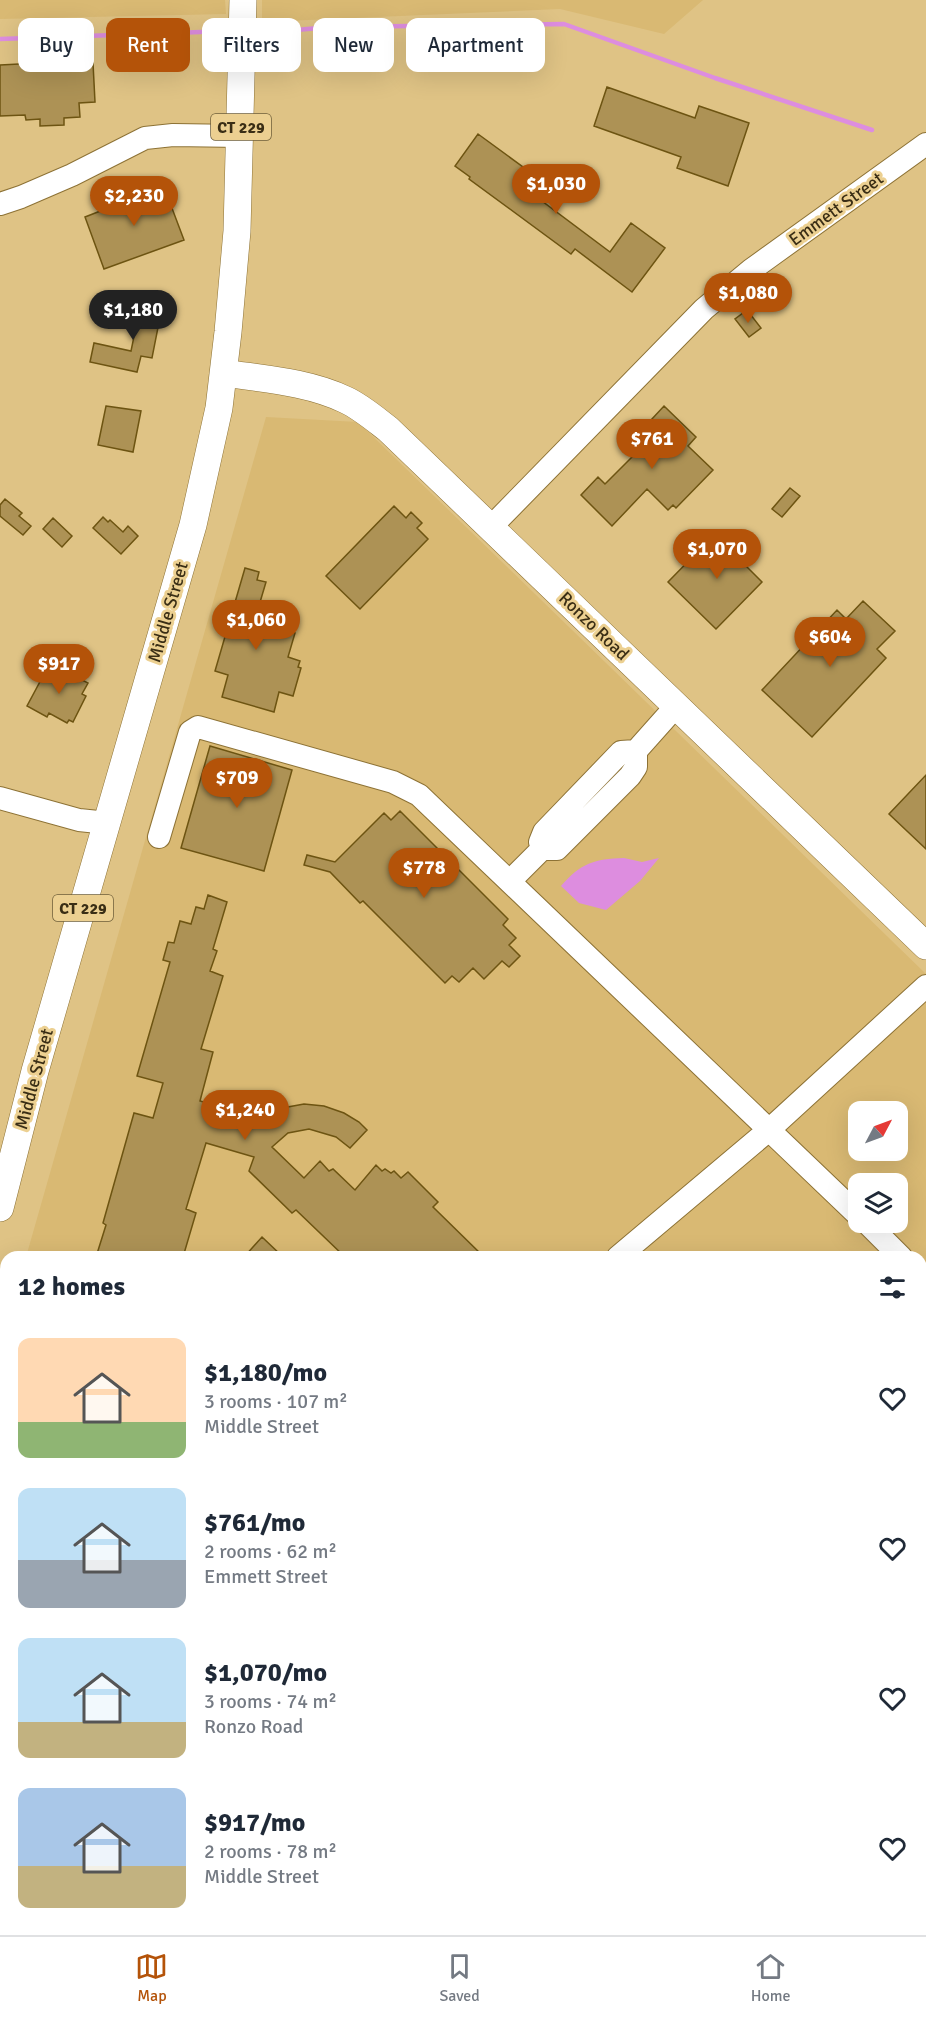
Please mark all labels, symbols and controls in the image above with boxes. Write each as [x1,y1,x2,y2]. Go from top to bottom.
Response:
chip: Buy [18,18,94,72]
chip: Rent [106,18,190,72]
chip: Filters [202,18,301,72]
chip: New [313,18,394,72]
chip: Apartment [406,18,545,72]
road number: CT 229 [211,114,271,140]
pin: $1,030 [507,164,605,215]
street label: Emmett Street [784,167,888,251]
text: $1,030 [526,171,586,196]
pin: $2,230 [85,176,183,227]
text: $2,230 [104,183,164,208]
pin: $1,080 [699,273,797,324]
text: $1,080 [718,280,778,305]
pin: $1,180 [84,290,182,341]
text: $1,180 [103,297,163,322]
pin: $761 [616,419,688,470]
text: $761 [630,426,674,451]
pin: $1,070 [668,529,766,580]
text: $1,070 [687,536,747,561]
street label: Middle Street [143,559,193,665]
street label: Ronzo Road [554,587,634,665]
pin: $1,060 [207,600,305,651]
text: $1,060 [226,607,286,632]
pin: $604 [794,617,866,668]
text: $604 [808,624,852,649]
pin: $917 [23,644,95,695]
text: $917 [37,651,81,676]
pin: $709 [201,758,273,809]
text: $709 [215,765,259,790]
pin: $778 [388,848,460,899]
text: $778 [402,855,446,880]
road number: CT 229 [53,895,113,921]
street label: Middle Street [10,1026,58,1132]
pin: $1,240 [196,1090,294,1141]
text: $1,240 [215,1097,275,1122]
north arrow [848,1101,908,1161]
map controls [848,1101,908,1233]
button: layers [848,1173,908,1233]
text: 12 homes [18,1271,125,1303]
icon: filters [876,1271,909,1304]
text: $1,180/mo [204,1357,327,1389]
icon: home [66,1362,138,1434]
icon: heart [876,1382,909,1415]
text: 3 rooms · 107 m² [204,1389,348,1414]
text: Middle Street [204,1414,319,1439]
text: $761/mo [204,1507,305,1539]
icon: home [66,1512,138,1584]
icon: heart [876,1532,909,1565]
text: 2 rooms · 62 m² [204,1539,337,1564]
text: Emmett Street [204,1564,328,1589]
text: $1,070/mo [204,1657,327,1689]
icon: home [66,1662,138,1734]
icon: heart [876,1682,909,1715]
text: 3 rooms · 74 m² [204,1689,337,1714]
text: Ronzo Road [204,1714,303,1739]
text: $917/mo [204,1807,305,1839]
icon: home [66,1812,138,1884]
icon: heart [876,1832,909,1865]
text: 2 rooms · 78 m² [204,1839,337,1864]
text: Middle Street [204,1864,319,1889]
tab: Map [135,1950,168,2006]
tab: Saved [439,1950,480,2006]
tab: Home [751,1950,791,2006]

